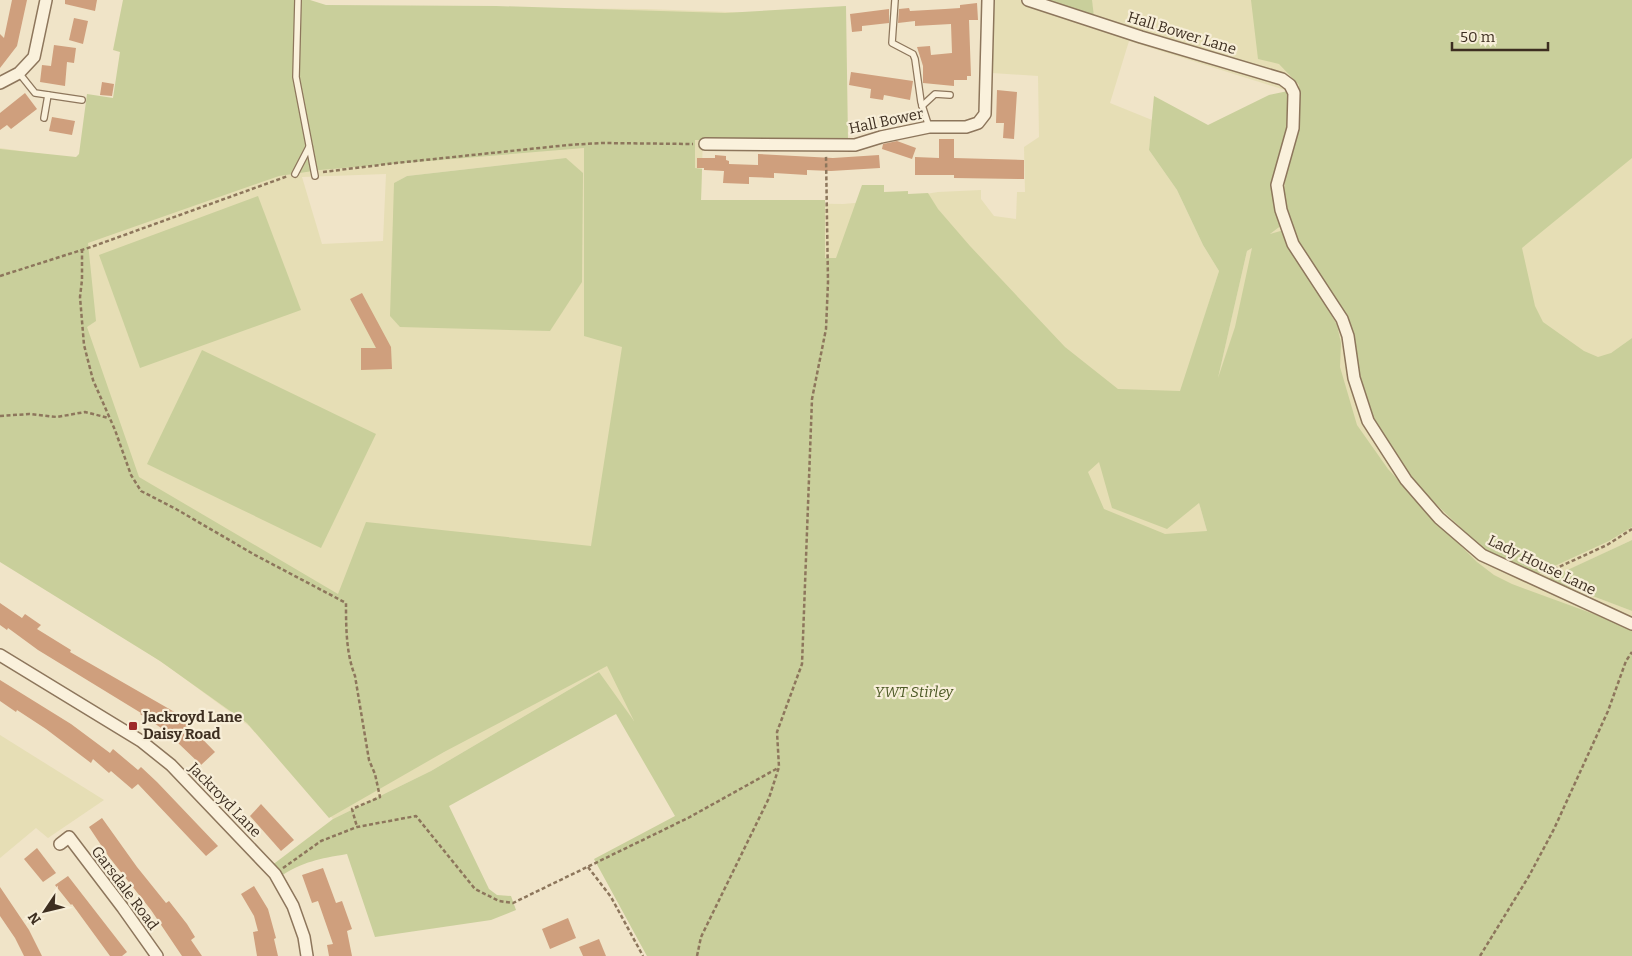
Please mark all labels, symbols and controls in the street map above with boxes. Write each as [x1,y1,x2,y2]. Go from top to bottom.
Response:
street label: Hall Bower Lane [1125,8,1239,58]
scale bar [1452,20,1548,52]
text: 50 m [1460,28,1496,46]
street label: Hall Bower [847,104,925,138]
street label: Lady House Lane [1485,531,1599,599]
park label: YWT Stirley [875,683,955,701]
place label: Jackroyd Lane Daisy Road [142,708,242,743]
marker: Jackroyd Lane Daisy Road [127,720,139,732]
street label: Jackroyd Lane [184,758,265,841]
street label: Garsdale Road [88,843,162,934]
north arrow [20,886,70,936]
text: N [25,909,45,927]

